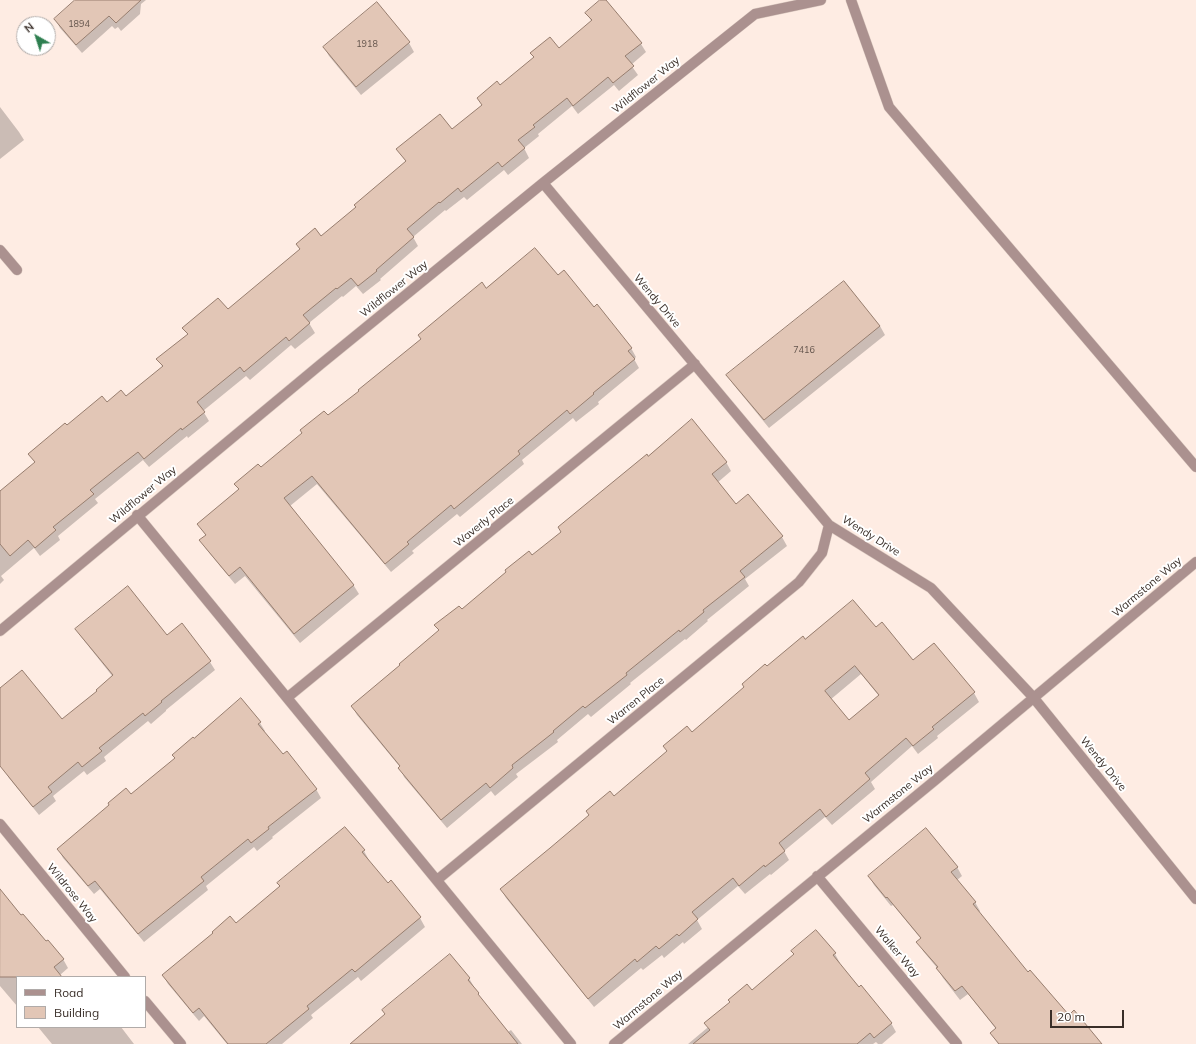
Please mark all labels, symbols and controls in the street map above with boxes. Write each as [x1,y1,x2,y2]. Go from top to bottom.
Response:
north arrow [16,16,56,56]
text: N [21,19,37,36]
house number: 1894 [68,19,90,29]
house number: 1918 [356,39,378,49]
street label: Wildflower Way [610,54,682,116]
street label: Wildflower Way [358,258,430,320]
street label: Wendy Drive [631,272,683,330]
house number: 7416 [793,345,815,355]
street label: Wildflower Way [107,463,179,527]
street label: Waverly Place [452,494,516,550]
street label: Wendy Drive [840,513,902,559]
street label: Warmstone Way [1110,554,1184,620]
street label: Warren Place [605,674,667,728]
street label: Wendy Drive [1077,734,1129,794]
street label: Warmstone Way [860,762,936,826]
street label: Wildrose Way [44,861,100,925]
street label: Walker Way [872,924,922,980]
street label: Warmstone Way [611,967,685,1033]
legend [16,976,146,1028]
text: Road [54,985,83,1000]
scale bar [1052,1002,1126,1028]
text: Building [54,1005,99,1020]
text: 20 m [1057,1009,1085,1024]

